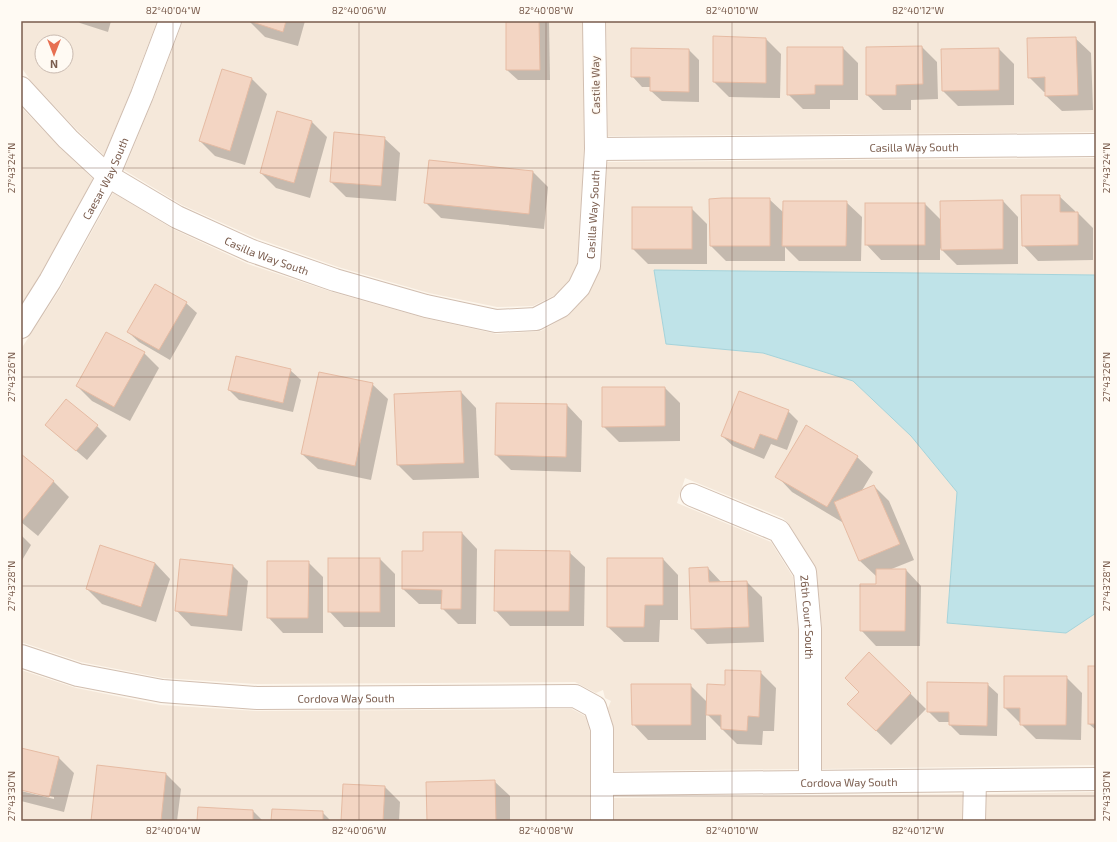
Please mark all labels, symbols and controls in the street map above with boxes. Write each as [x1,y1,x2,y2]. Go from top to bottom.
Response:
text: 82°40'04"W [146,4,201,16]
text: 82°40'06"W [332,4,387,16]
text: 82°40'08"W [519,4,574,16]
text: 82°40'10"W [706,4,759,16]
text: 82°40'12"W [892,4,945,16]
north arrow [34,34,74,74]
street label: Castile Way [588,55,602,114]
text: N [50,58,58,71]
street label: Caesar Way South [79,135,130,221]
street label: Casilla Way South [869,140,959,153]
text: 27°43'24"N [5,143,17,193]
text: 27°43'24"N [1100,143,1112,193]
street label: Casilla Way South [583,169,601,259]
street label: Casilla Way South [223,233,311,277]
text: 27°43'26"N [5,352,17,402]
text: 27°43'26"N [1100,352,1112,402]
text: 27°43'28"N [5,561,17,611]
text: 27°43'28"N [1100,561,1112,611]
street label: 26th Court South [799,574,817,659]
street label: Cordova Way South [298,691,395,704]
text: 27°43'30"N [5,771,17,821]
text: 27°43'30"N [1100,771,1112,821]
street label: Cordova Way South [800,775,898,788]
text: 82°40'04"W [146,824,201,836]
text: 82°40'06"W [332,824,387,836]
text: 82°40'08"W [519,824,574,836]
text: 82°40'10"W [706,824,759,836]
text: 82°40'12"W [892,824,945,836]

